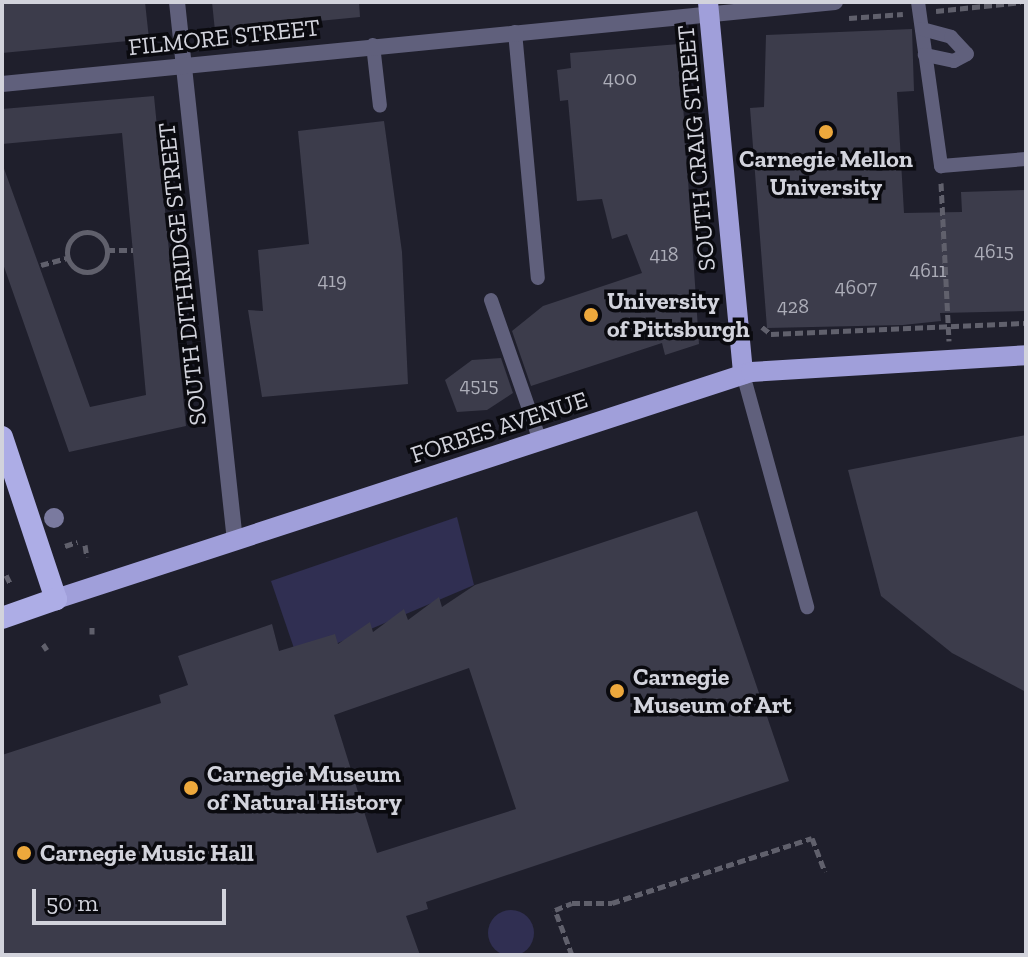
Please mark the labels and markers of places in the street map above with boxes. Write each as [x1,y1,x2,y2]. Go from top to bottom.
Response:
marker: Carnegie Mellon University [817,123,835,141]
place label: Carnegie Mellon University [739,145,913,201]
place label: University of Pittsburgh [607,287,749,343]
marker: University of Pittsburgh [582,306,600,324]
place label: Carnegie Museum of Art [633,663,792,719]
marker: Carnegie Museum of Art [608,682,626,700]
place label: Carnegie Museum of Natural History [207,760,401,816]
marker: Carnegie Museum of Natural History [182,779,200,797]
place label: Carnegie Music Hall [40,839,254,867]
marker: Carnegie Music Hall [15,844,33,862]

